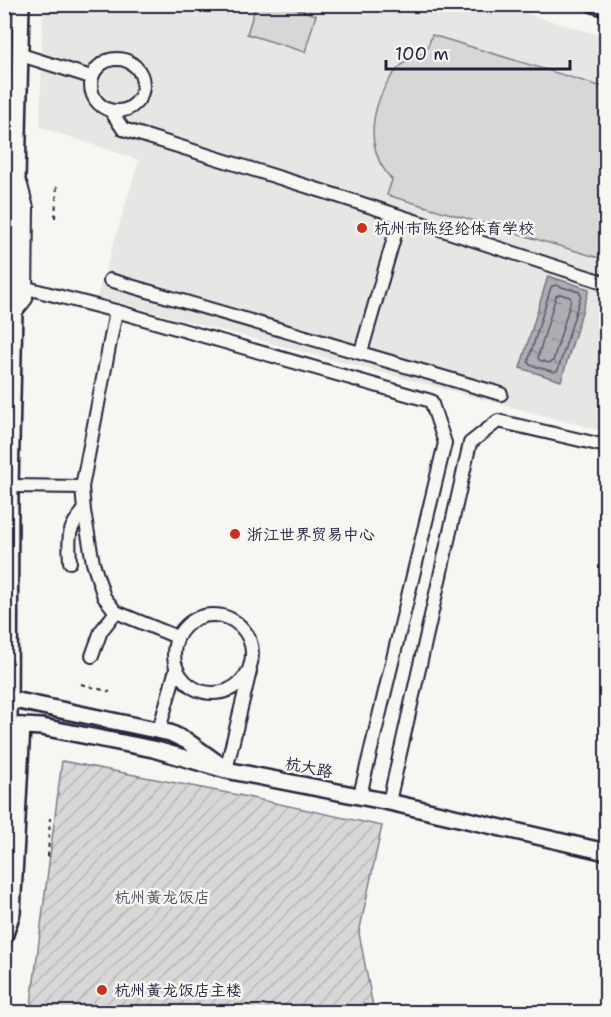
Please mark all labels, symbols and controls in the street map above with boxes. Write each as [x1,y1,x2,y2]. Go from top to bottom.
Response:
scale bar [386,33,570,71]
text: 100 m [395,42,449,66]
place label: 杭州市陈经纶体育学校 [374,218,534,239]
marker: 杭州市陈经纶体育学校 [355,221,369,235]
place label: 浙江世界贸易中心 [247,524,375,545]
marker: 浙江世界贸易中心 [228,527,242,541]
street label: 杭大路 [283,753,334,782]
park label: 杭州黄龙饭店 [114,887,210,908]
place label: 杭州黄龙饭店主楼 [114,980,242,1001]
marker: 杭州黄龙饭店主楼 [95,983,109,997]

